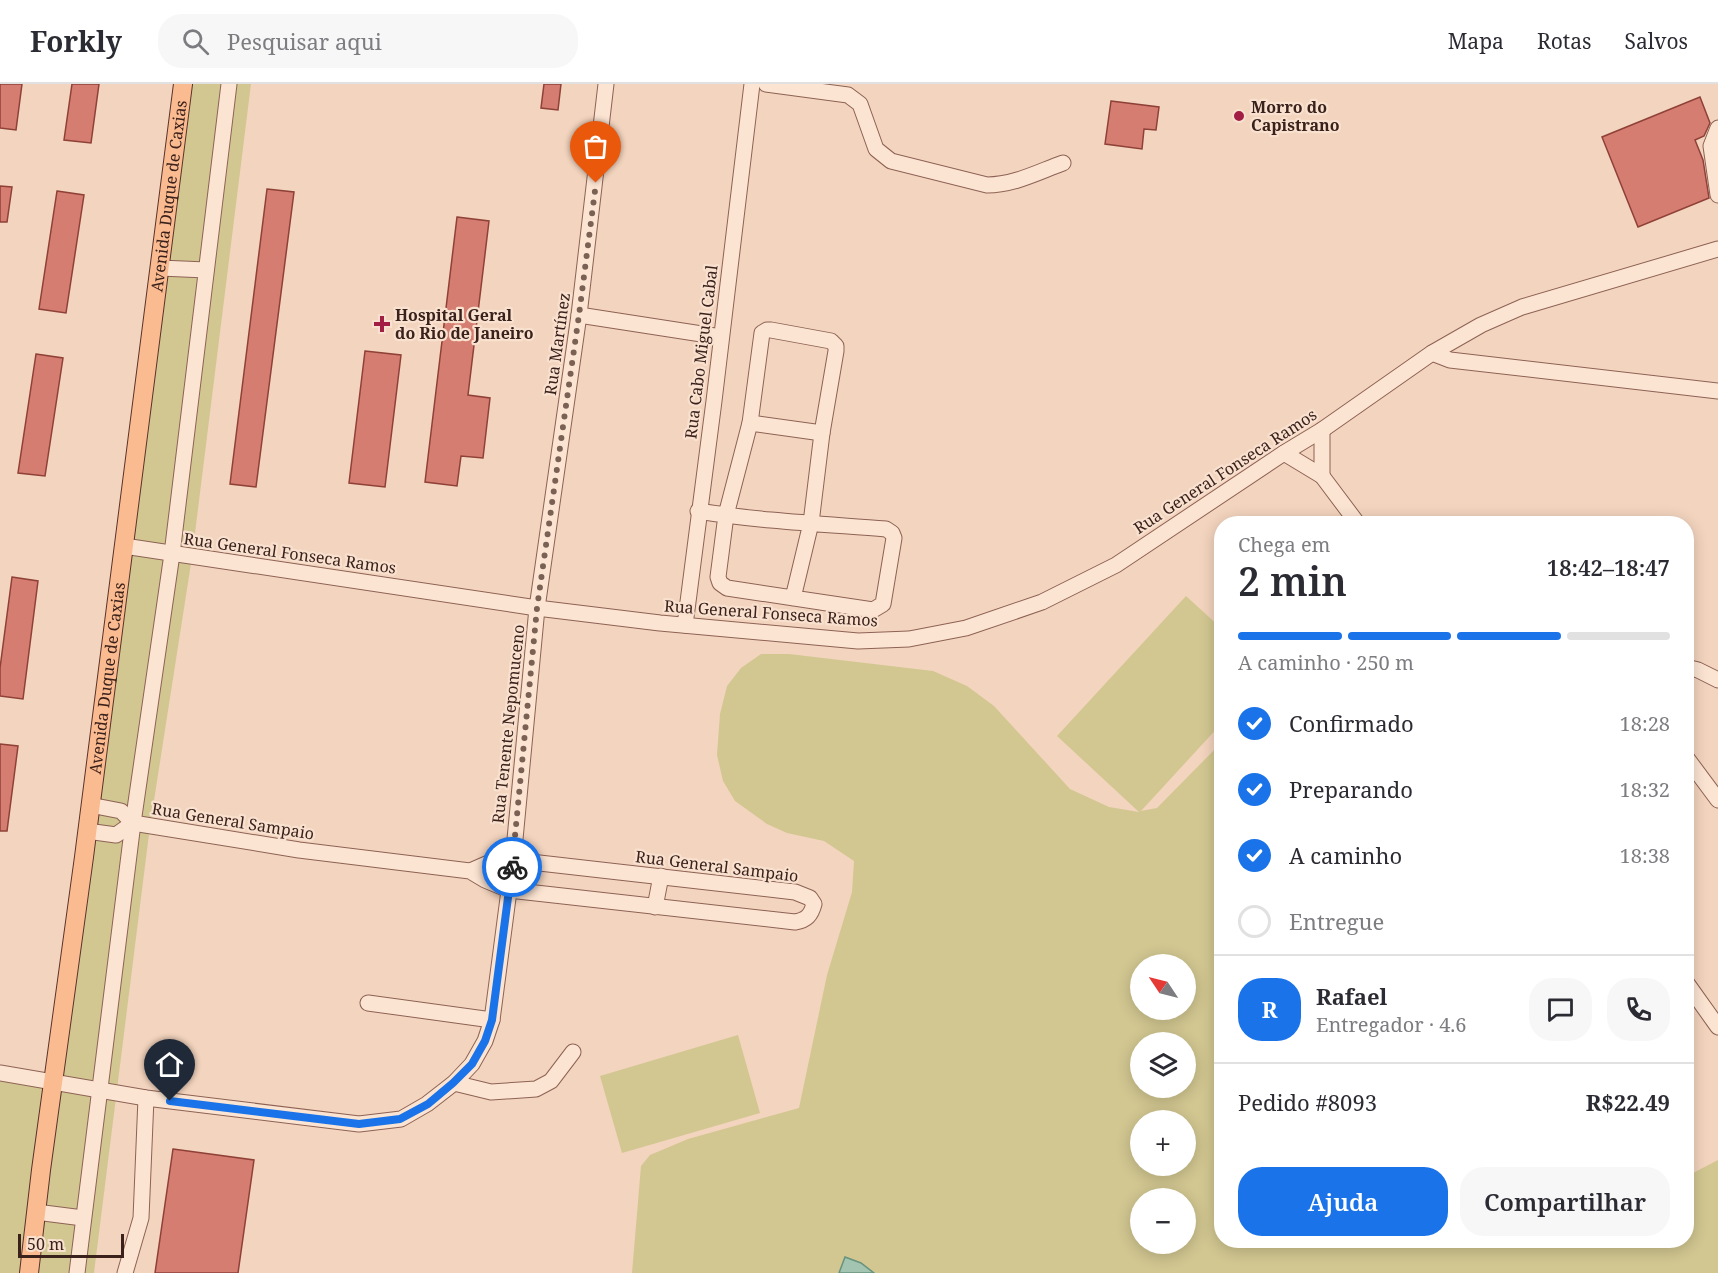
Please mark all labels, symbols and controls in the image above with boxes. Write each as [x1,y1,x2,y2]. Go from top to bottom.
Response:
search box [158,14,578,68]
text: Forkly [30,22,122,60]
icon: search [179,25,212,58]
text: Pesquisar aqui [227,26,382,56]
text: Mapa [1448,27,1504,55]
text: Rotas [1537,27,1591,55]
text: Salvos [1624,27,1688,55]
place label: Morro do Capistrano [1251,96,1340,136]
street label: Avenida Duque de Caxias [145,99,192,293]
marker: Morro do Capistrano [1232,109,1246,123]
pin [570,121,621,183]
icon: bag [579,130,612,163]
street label: Rua Cabo Miguel Cabal [679,264,723,440]
street label: Rua Martínez [539,291,575,397]
place label: Hospital Geral do Rio de Janeiro [395,304,534,344]
marker: Hospital Geral do Rio de Janeiro [373,315,391,333]
street label: Rua General Fonseca Ramos [1129,403,1321,539]
street label: Rua General Fonseca Ramos [182,527,398,579]
text: Chega em [1238,531,1331,558]
text: 18:42–18:47 [1547,552,1670,582]
text: 2 min [1238,554,1347,607]
street label: Avenida Duque de Caxias [84,581,130,775]
street label: Rua General Fonseca Ramos [663,595,879,631]
street label: Rua Tenente Nepomuceno [487,623,529,825]
text: A caminho · 250 m [1238,649,1414,676]
icon: check [1238,707,1271,740]
text: Confirmado [1289,708,1414,738]
text: 18:28 [1620,710,1670,737]
icon: check [1238,773,1271,806]
text: Preparando [1289,774,1413,804]
text: 18:32 [1620,776,1670,803]
street label: Rua General Sampaio [150,797,316,845]
courier [482,837,542,897]
icon: check [1238,839,1271,872]
text: A caminho [1289,840,1402,870]
text: 18:38 [1620,842,1670,869]
street label: Rua General Sampaio [634,845,800,887]
icon: bike [496,851,529,884]
text: Entregue [1289,906,1384,936]
north arrow [1130,954,1196,1020]
map controls [1130,954,1196,1254]
button: chat [1529,978,1592,1041]
button: phone [1607,978,1670,1041]
text: Rafael [1316,981,1387,1011]
text: R [1262,994,1277,1024]
text: Entregador · 4.6 [1316,1011,1467,1038]
button: layers [1130,1032,1196,1098]
pin [144,1039,195,1101]
icon: home [153,1048,186,1081]
text: Pedido #8093 [1238,1087,1377,1117]
text: R$22.49 [1586,1087,1670,1117]
button: + [1130,1110,1196,1176]
button: Ajuda [1238,1167,1448,1236]
button: Compartilhar [1460,1167,1670,1236]
button: − [1130,1188,1196,1254]
scale bar [18,1231,124,1258]
text: 50 m [27,1233,64,1255]

